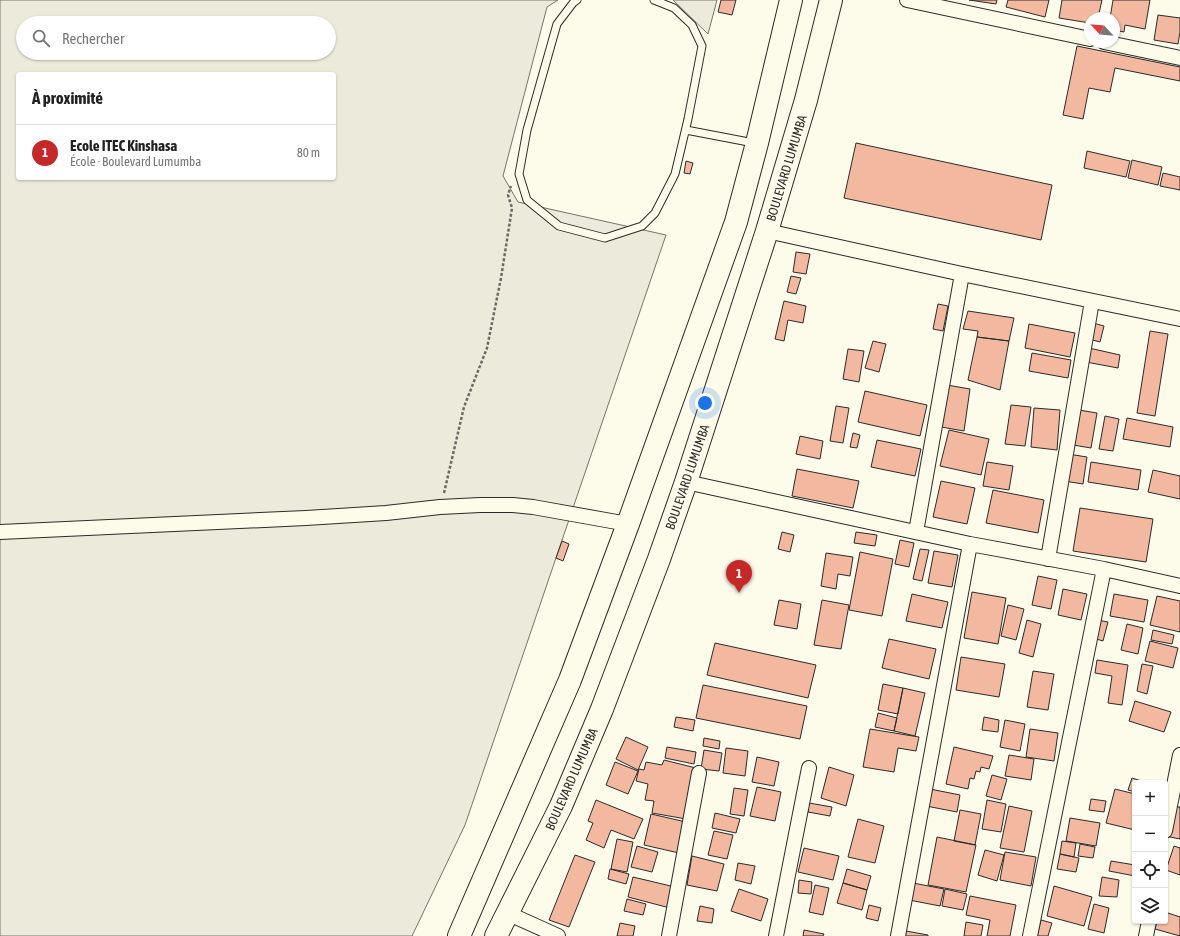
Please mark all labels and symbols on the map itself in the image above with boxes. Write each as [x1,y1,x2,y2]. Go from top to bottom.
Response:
north arrow [1084,12,1120,48]
street label: BOULEVARD LUMUMBA [763,113,810,223]
your location [695,393,715,413]
street label: BOULEVARD LUMUMBA [662,422,713,532]
pin: 1 [726,560,752,593]
street label: BOULEVARD LUMUMBA [542,725,601,833]

